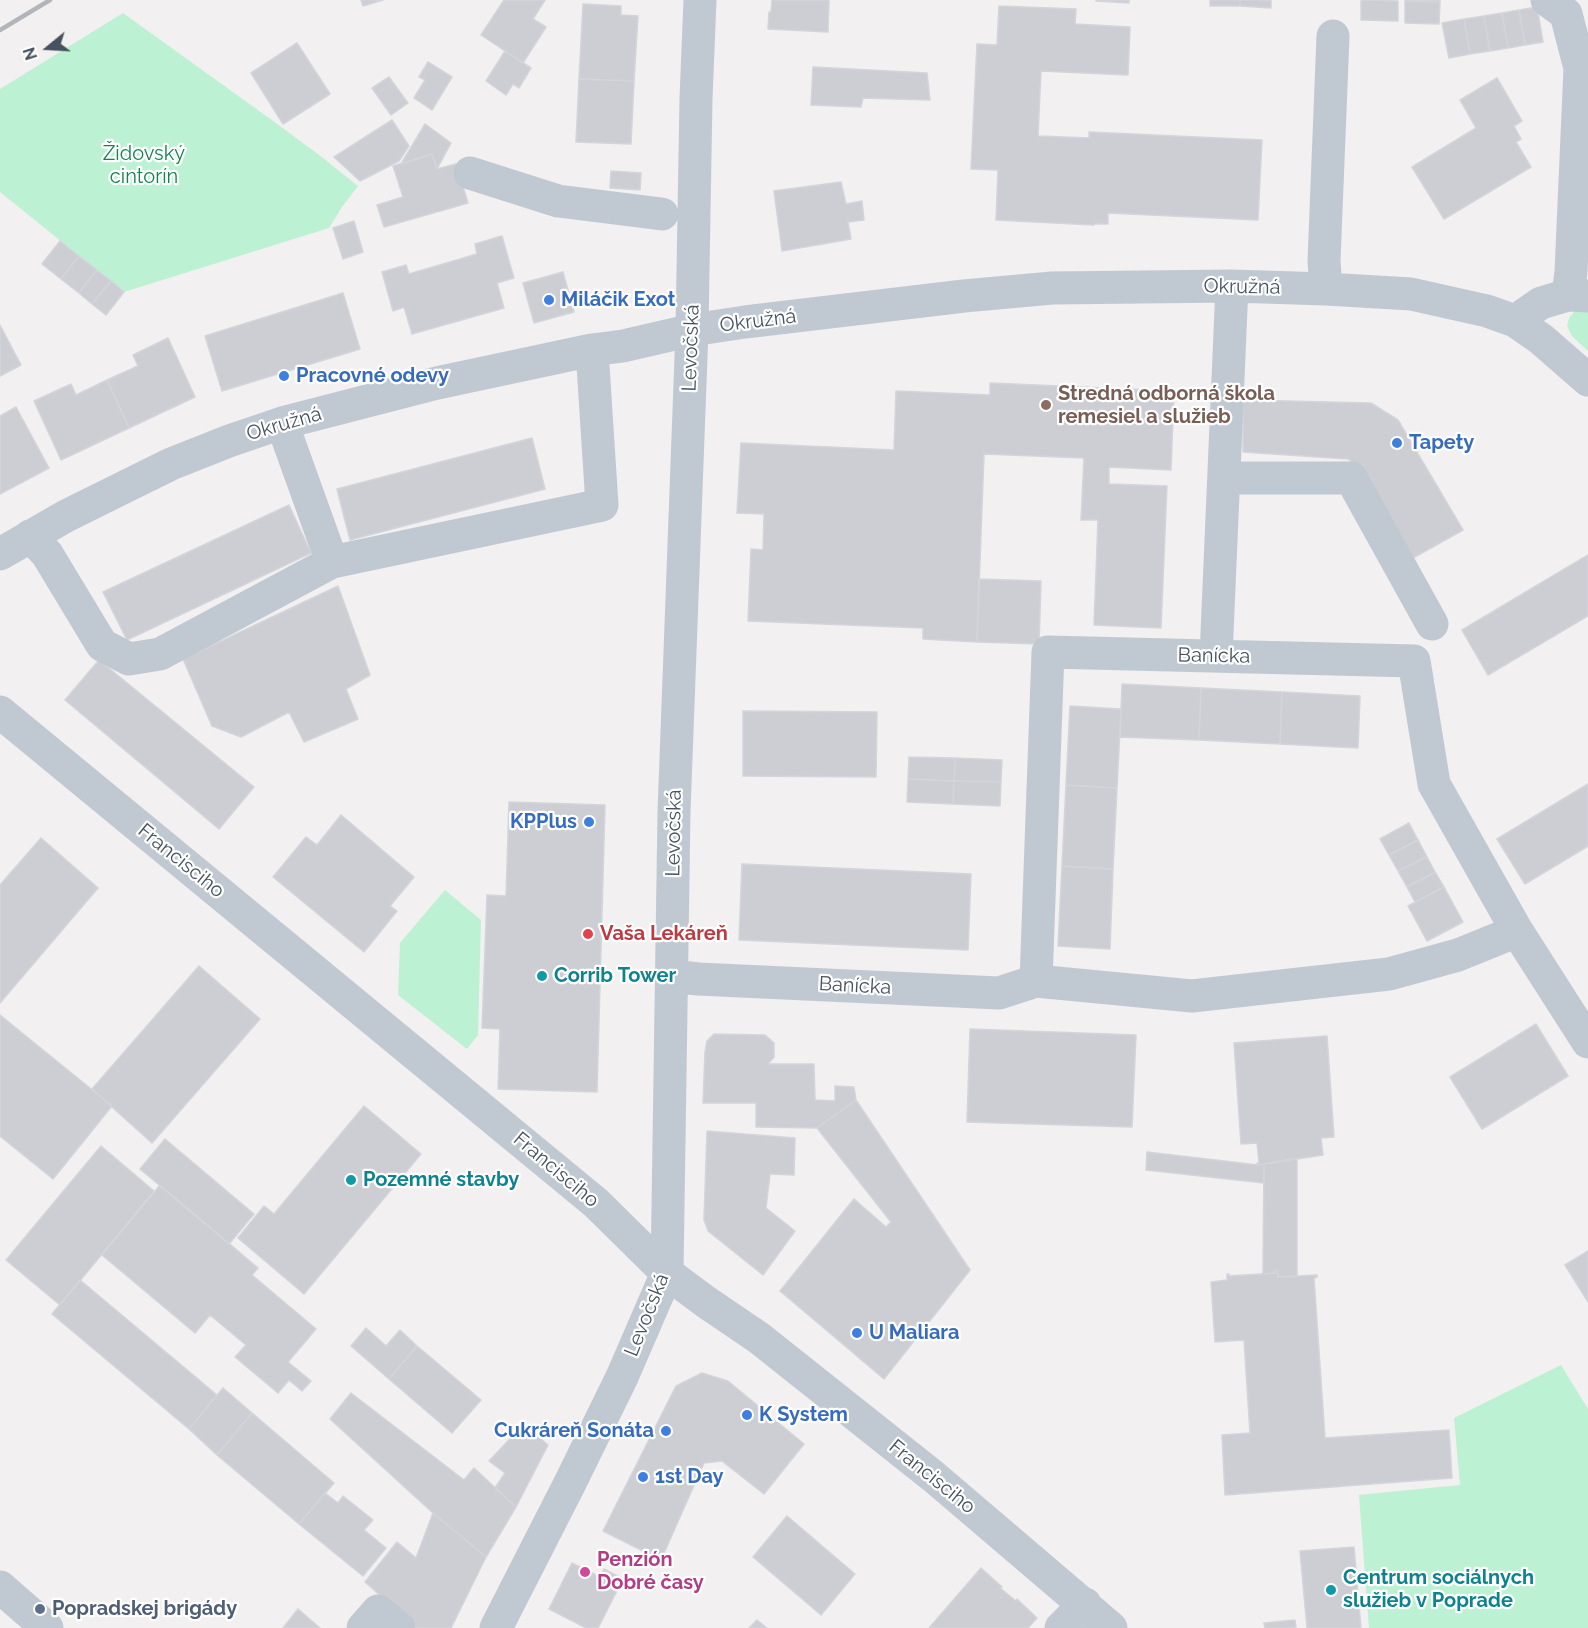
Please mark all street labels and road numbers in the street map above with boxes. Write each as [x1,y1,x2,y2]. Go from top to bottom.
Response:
street label: Okružná [1203,274,1281,300]
street label: Levočská [677,304,705,392]
street label: Okružná [718,304,798,338]
street label: Okružná [244,402,324,446]
street label: Banícka [1177,643,1251,669]
street label: Levočská [661,789,687,877]
street label: Francisciho [133,819,229,903]
street label: Banícka [818,972,892,1000]
street label: Francisciho [508,1127,604,1213]
street label: Levočská [620,1270,674,1360]
street label: Francisciho [884,1435,980,1519]

